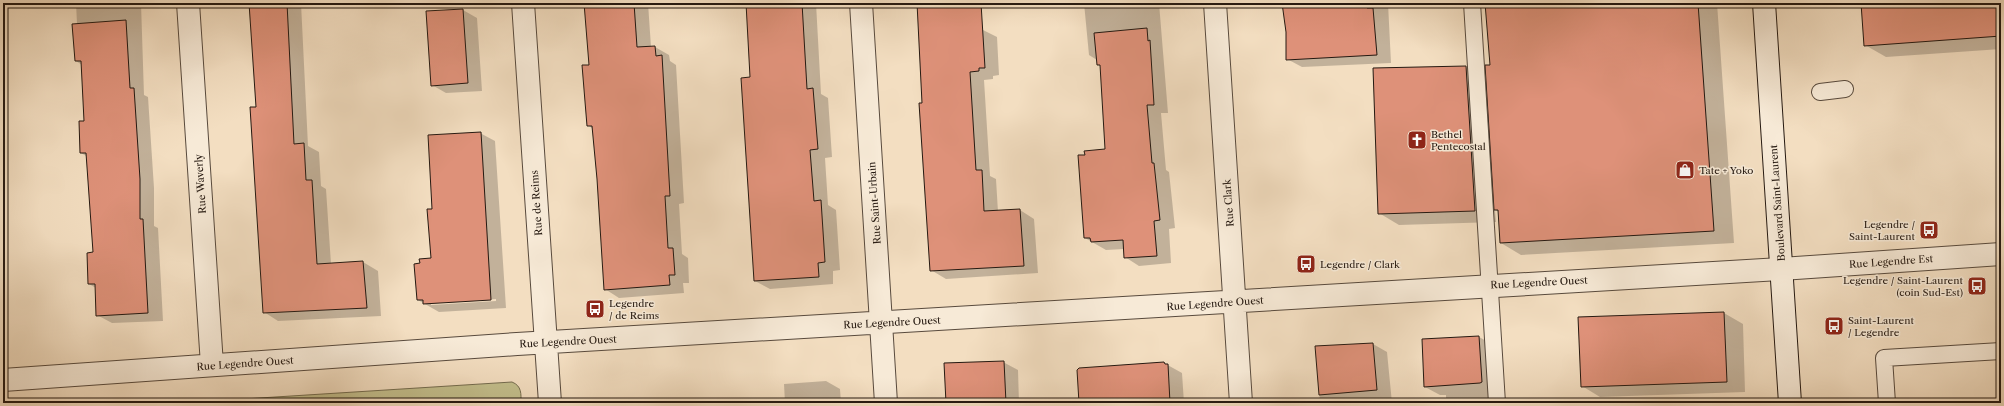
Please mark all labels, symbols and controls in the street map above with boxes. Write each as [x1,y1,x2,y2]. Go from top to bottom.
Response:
place label: Bethel Pentecostal [1431,128,1486,153]
church icon: Bethel Pentecostal [1406,129,1428,151]
street label: Boulevard Saint-Laurent [1767,144,1788,262]
street label: Rue Waverly [192,153,209,214]
shop icon: Tate + Yoko [1674,159,1696,181]
street label: Rue Saint-Urbain [865,161,884,245]
place label: Tate + Yoko [1699,164,1753,177]
street label: Rue de Reims [528,170,545,236]
street label: Rue Clark [1220,178,1237,227]
place label: Legendre / Saint-Laurent [1849,218,1915,243]
bus stop icon: Legendre / Saint-Laurent [1918,219,1940,241]
street label: Rue Legendre Est [1849,252,1934,271]
bus stop icon: Legendre / Clark [1295,253,1317,275]
place label: Legendre / Clark [1320,258,1401,271]
street label: Rue Legendre Ouest [1490,273,1588,292]
place label: Legendre / Saint-Laurent (coin Sud-Est) [1843,274,1963,299]
bus stop icon: Legendre / Saint-Laurent (coin Sud-Est) [1966,275,1988,297]
street label: Rue Legendre Ouest [1166,294,1264,313]
place label: Legendre / de Reims [609,297,659,322]
bus stop icon: Legendre / de Reims [584,298,606,320]
street label: Rue Legendre Ouest [843,313,941,332]
place label: Saint-Laurent / Legendre [1848,314,1914,339]
bus stop icon: Saint-Laurent / Legendre [1823,315,1845,337]
street label: Rue Legendre Ouest [519,332,617,351]
street label: Rue Legendre Ouest [196,354,294,373]

